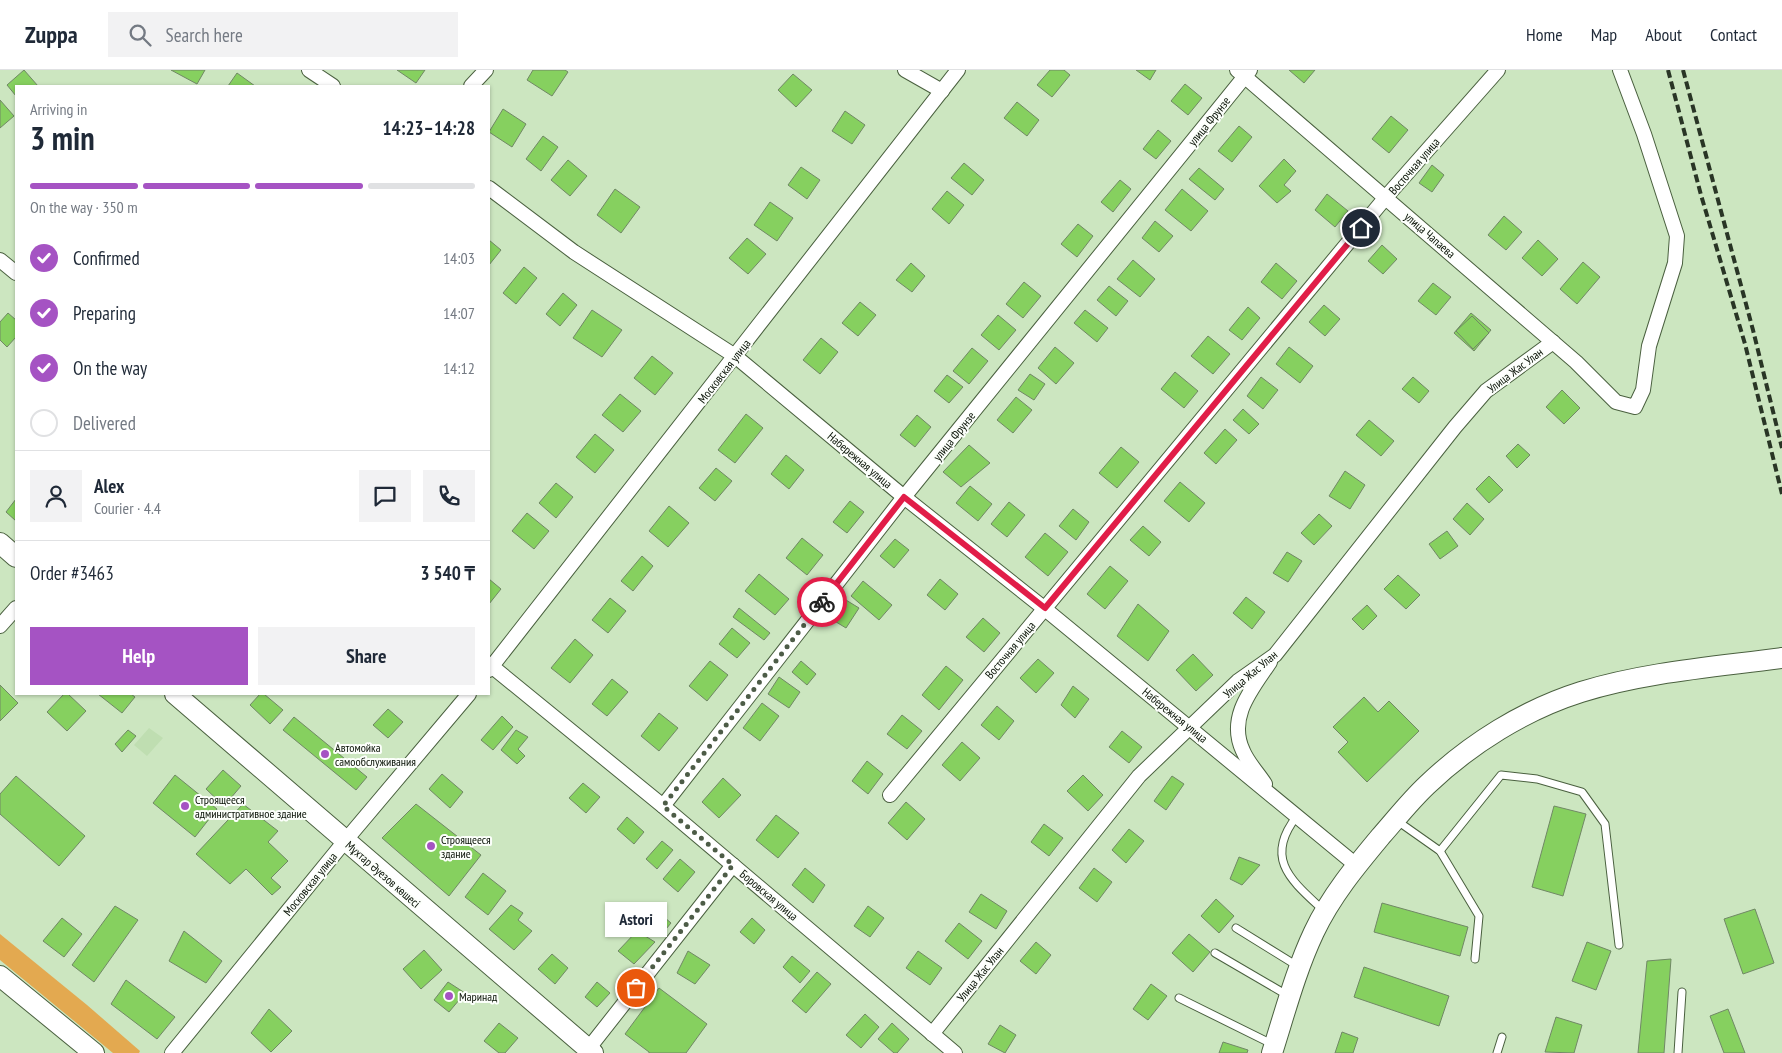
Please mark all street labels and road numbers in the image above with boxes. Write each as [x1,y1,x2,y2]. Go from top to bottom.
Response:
street label: улица Фрунзе [1185,93,1233,149]
street label: Восточная улица [1385,134,1443,197]
street label: улица Чапаева [1402,209,1459,261]
street label: Московская улица [694,336,754,406]
street label: Улица Жас Улан [1484,344,1546,396]
street label: улица Фрунзе [930,408,978,464]
street label: Набережная улица [825,429,895,491]
street label: Восточная улица [982,618,1038,682]
street label: Улица Жас Улан [1220,647,1280,701]
street label: Набережная улица [1139,684,1211,746]
street label: Мұхтар Әуезов көшесі [342,837,424,911]
street label: Московская улица [280,849,340,919]
street label: Боровская улица [737,866,801,924]
street label: Улица Жас Улан [953,944,1007,1004]

